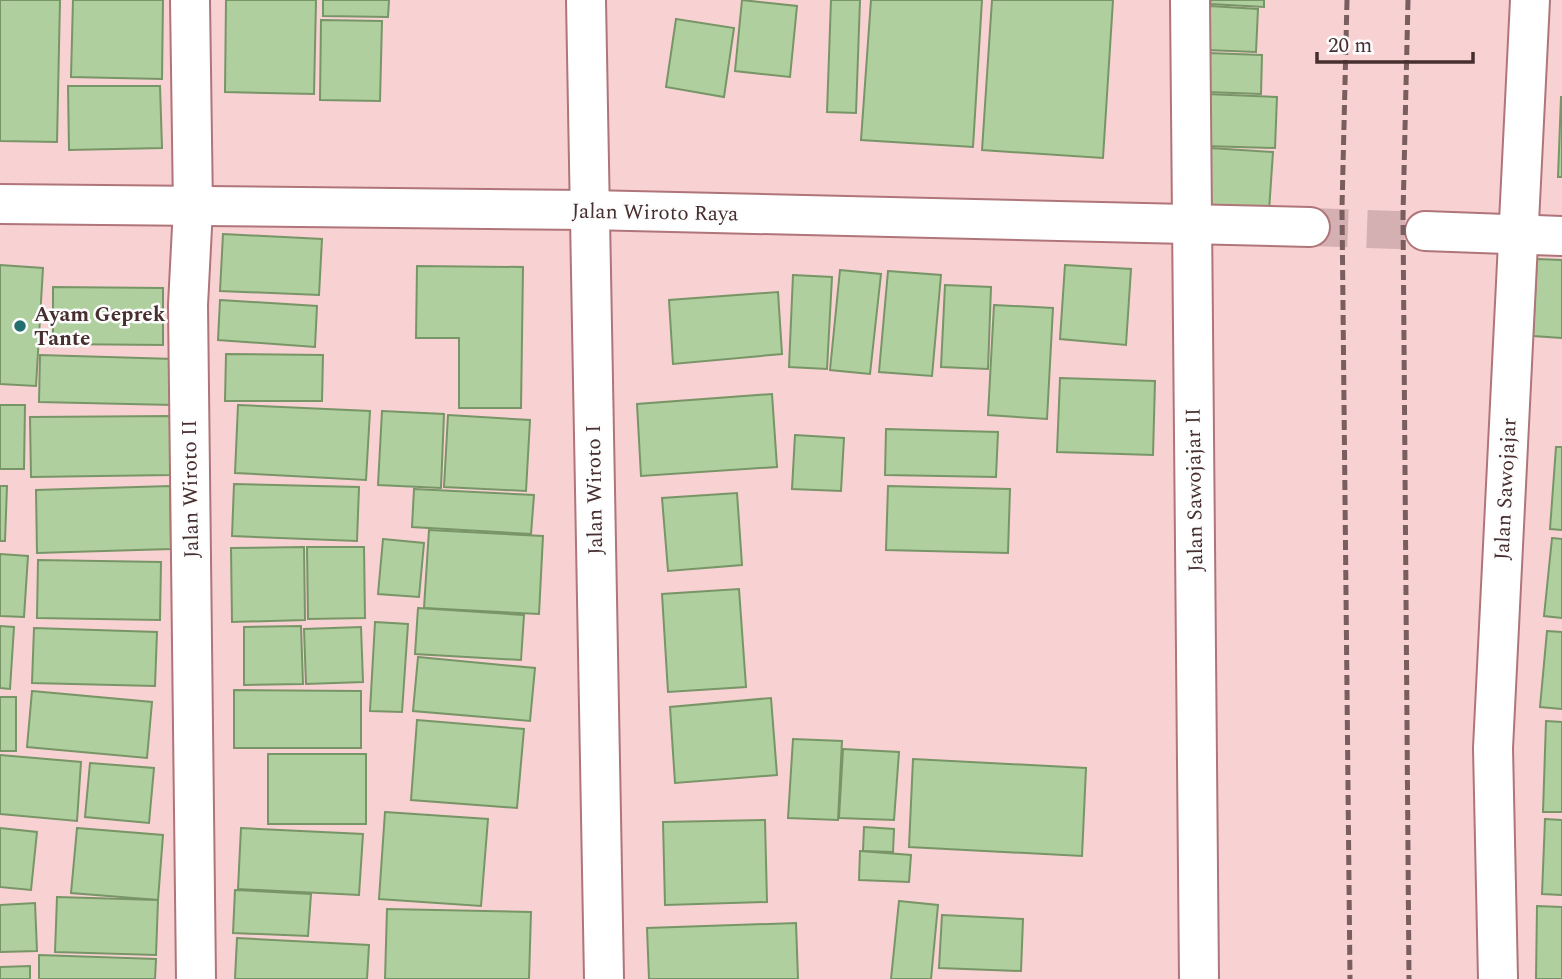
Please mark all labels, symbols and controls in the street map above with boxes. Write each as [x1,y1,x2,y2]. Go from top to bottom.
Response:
scale bar [1317,21,1473,65]
text: 20 m [1328,30,1372,62]
street label: Jalan Wiroto Raya [571,196,739,230]
place label: Ayam Geprek Tante [34,299,166,355]
marker: Ayam Geprek Tante [12,318,28,334]
street label: Jalan Sawojajar II [1178,408,1212,572]
street label: Jalan Sawojajar [1486,417,1526,561]
street label: Jalan Wiroto II [174,419,208,559]
street label: Jalan Wiroto I [578,424,612,556]

